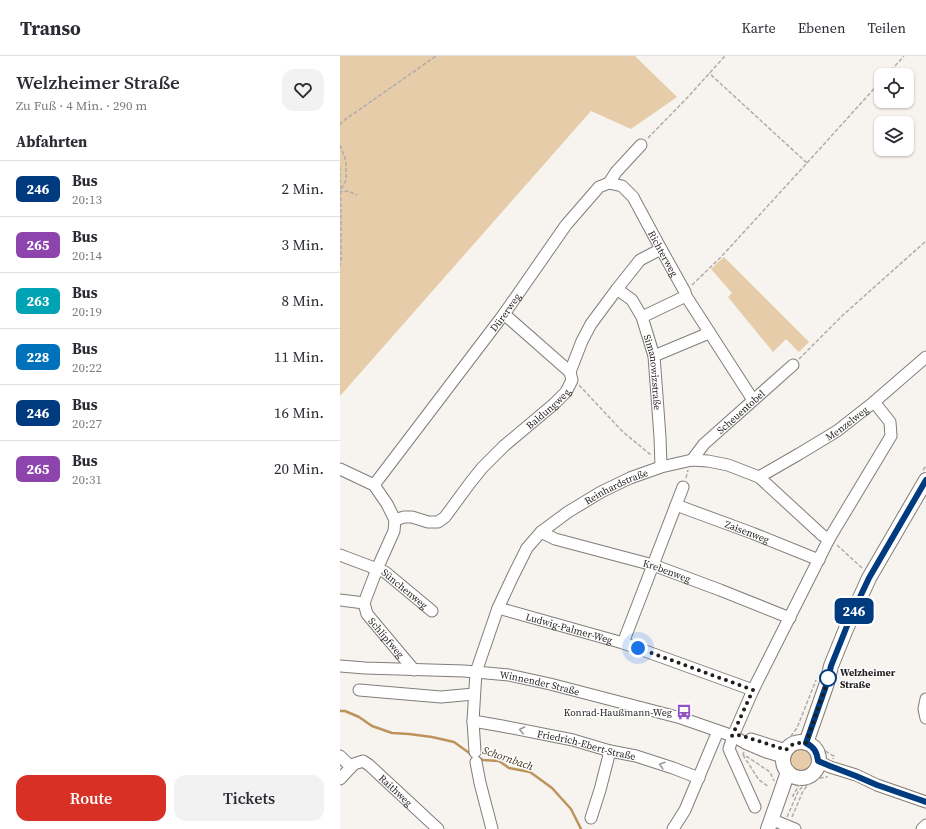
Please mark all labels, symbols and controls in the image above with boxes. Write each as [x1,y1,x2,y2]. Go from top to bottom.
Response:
text: Transo [20,15,81,41]
text: Karte [741,18,776,38]
text: Ebenen [798,18,845,38]
text: Teilen [867,18,906,38]
map controls [874,68,914,156]
button: locate [874,68,914,108]
text: Welzheimer Straße [16,69,180,95]
button: heart [282,69,324,111]
text: Zu Fuß · 4 Min. · 290 m [16,97,147,114]
button: layers [874,116,914,156]
text: Abfahrten [16,131,87,152]
text: Bus [72,170,98,191]
text: 2 Min. [281,178,324,199]
text: 246 [27,179,49,199]
text: 20:13 [72,191,102,208]
text: Bus [72,226,98,247]
street label: Richterweg [645,228,681,279]
text: 3 Min. [281,234,324,255]
text: 265 [27,235,49,255]
text: 20:14 [72,247,102,264]
text: Bus [72,282,98,303]
text: 8 Min. [281,290,324,311]
text: 263 [27,291,49,311]
street label: Dürerweg [487,291,524,334]
text: 20:19 [72,303,102,320]
street label: Simanowizstraße [641,333,664,411]
text: Bus [72,338,98,359]
text: 11 Min. [274,346,324,367]
text: 228 [27,347,49,367]
text: 20:22 [72,359,102,376]
street label: Baldungweg [523,387,574,432]
street label: Scheuentobel [714,387,768,437]
text: Bus [72,394,98,415]
text: 16 Min. [274,402,324,423]
text: 246 [27,403,49,423]
street label: Menzelweg [823,403,871,444]
text: 20:27 [72,415,102,432]
text: Bus [72,450,98,471]
text: 20 Min. [274,458,324,479]
text: 265 [27,459,49,479]
street label: Reinhardstraße [582,466,650,508]
text: 20:31 [72,471,102,488]
street label: Zaisenweg [723,518,771,546]
street label: Krebenweg [641,557,693,586]
street label: Sünchenweg [379,566,430,612]
line badge: 246 [831,598,877,624]
text: 246 [843,601,865,621]
street label: Ludwig-Palmer-Weg [524,610,614,647]
street label: Schlipfweg [366,615,407,661]
your location [628,638,648,658]
place label: Welzheimer Straße [840,666,896,691]
street label: Winnender Straße [499,668,581,698]
marker: Welzheimer Straße [819,669,837,687]
bus stop icon: Konrad-Haußmann-Weg [675,703,693,721]
place label: Konrad-Haußmann-Weg [564,706,672,719]
one-way arrow [519,726,526,734]
street label: Friedrich-Ebert-Straße [536,727,637,763]
water label: Schornbach [480,743,535,774]
one-way arrow [659,761,666,769]
street label: Raithweg [376,772,415,809]
button: Route [16,775,166,821]
button: Tickets [174,775,324,821]

